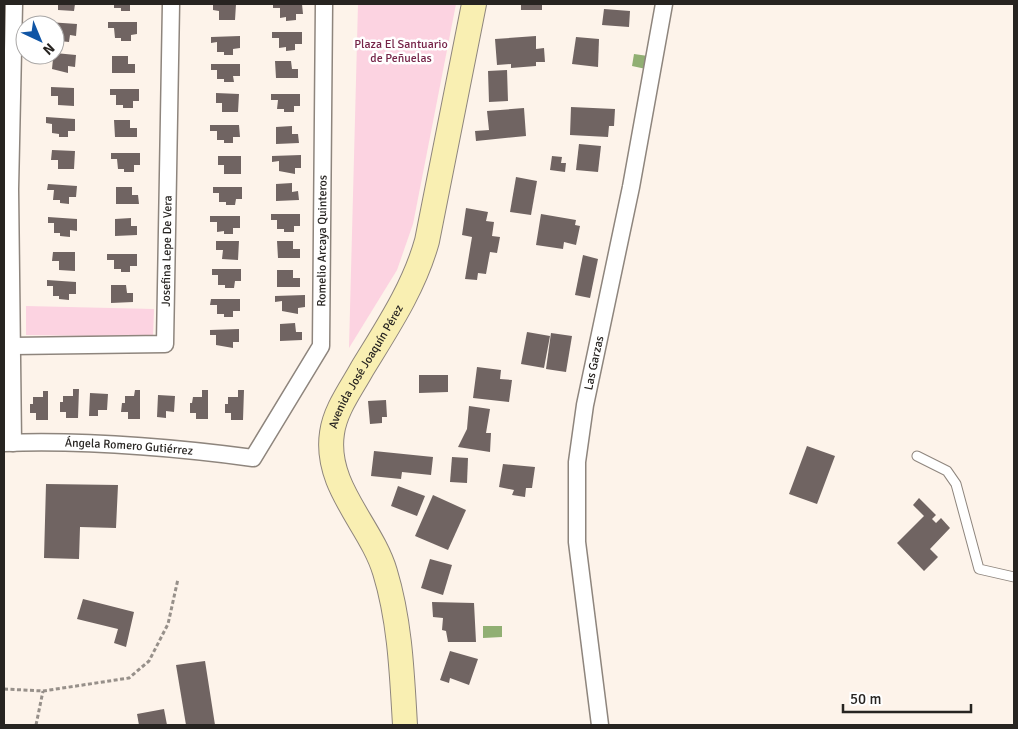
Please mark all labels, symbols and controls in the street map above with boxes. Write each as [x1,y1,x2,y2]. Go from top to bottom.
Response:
north arrow [15,15,65,65]
park label: Plaza El Santuario de Peñuelas [354,37,448,66]
text: N [39,39,58,58]
street label: Romelio Arcaya Quinteros [314,175,331,307]
street label: Josefina Lepe De Vera [159,195,176,307]
street label: Avenida José Joaquín Pérez [326,302,407,430]
street label: Las Garzas [581,334,607,392]
street label: Ángela Romero Gutiérrez [65,435,194,459]
scale bar [843,682,970,714]
text: 50 m [850,690,881,708]

